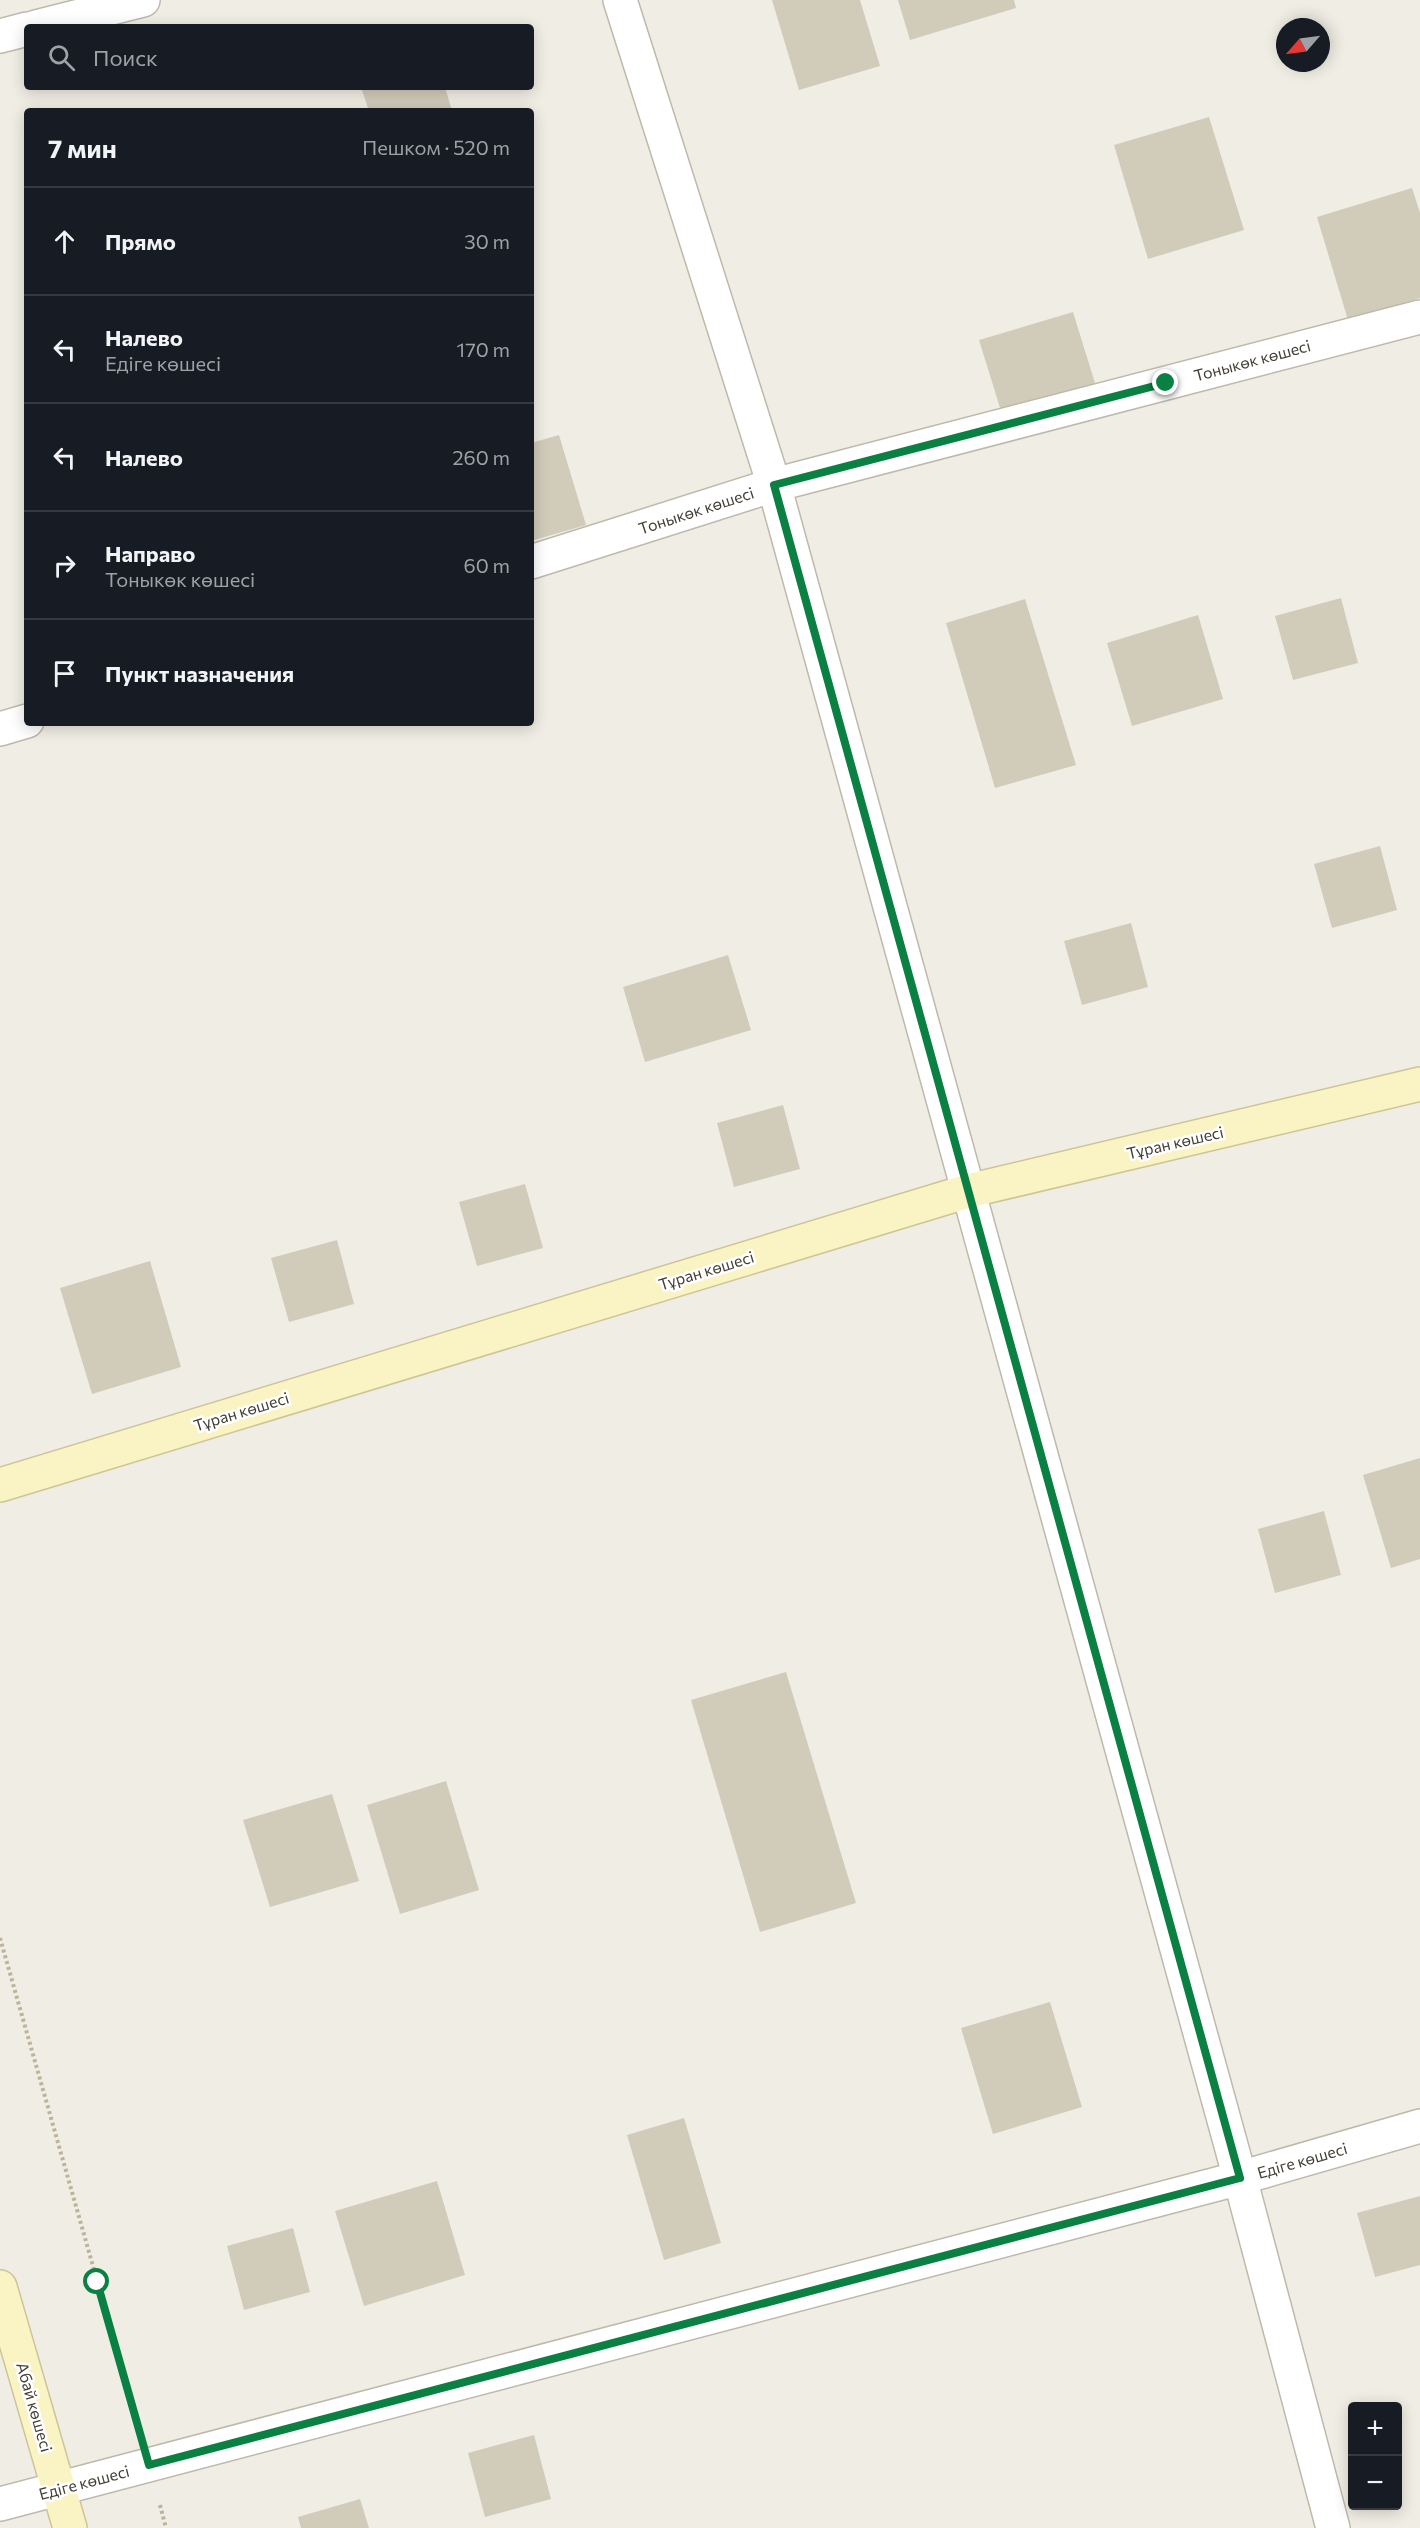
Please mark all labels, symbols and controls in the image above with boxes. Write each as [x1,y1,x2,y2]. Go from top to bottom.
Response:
north arrow [1276,18,1330,72]
search box [24,24,534,90]
icon: search [45,41,78,74]
text: Поиск [93,44,158,71]
text: 7 мин [48,132,117,163]
text: Пешком · 520 m [362,135,510,159]
icon: ahead [48,225,81,258]
text: Прямо [105,228,176,255]
text: 30 m [464,229,510,253]
text: Налево [105,324,183,351]
icon: left [48,333,81,366]
street label: Тоныкөк көшесі [1192,335,1312,385]
text: 170 m [457,337,510,361]
text: Едіге көшесі [105,351,221,375]
route end [1152,369,1178,395]
icon: left [48,441,81,474]
text: Налево [105,444,183,471]
text: 260 m [452,445,510,469]
street label: Тоныкөк көшесі [636,482,756,538]
text: Направо [105,540,195,567]
icon: right [48,549,81,582]
text: 60 m [464,553,510,577]
text: Тоныкөк көшесі [105,567,255,591]
icon: arrive [48,657,81,690]
text: Пункт назначения [105,660,294,687]
street label: Тұран көшесі [1125,1122,1225,1162]
street label: Тұран көшесі [656,1246,756,1294]
street label: Тұран көшесі [191,1387,291,1435]
street label: Едіге көшесі [1255,2138,1349,2182]
route start [83,2268,109,2294]
street label: Абай көшесі [13,2360,57,2454]
map controls [1348,2402,1402,2510]
button: + [1348,2402,1402,2456]
button: − [1348,2456,1402,2510]
street label: Едіге көшесі [37,2461,131,2503]

